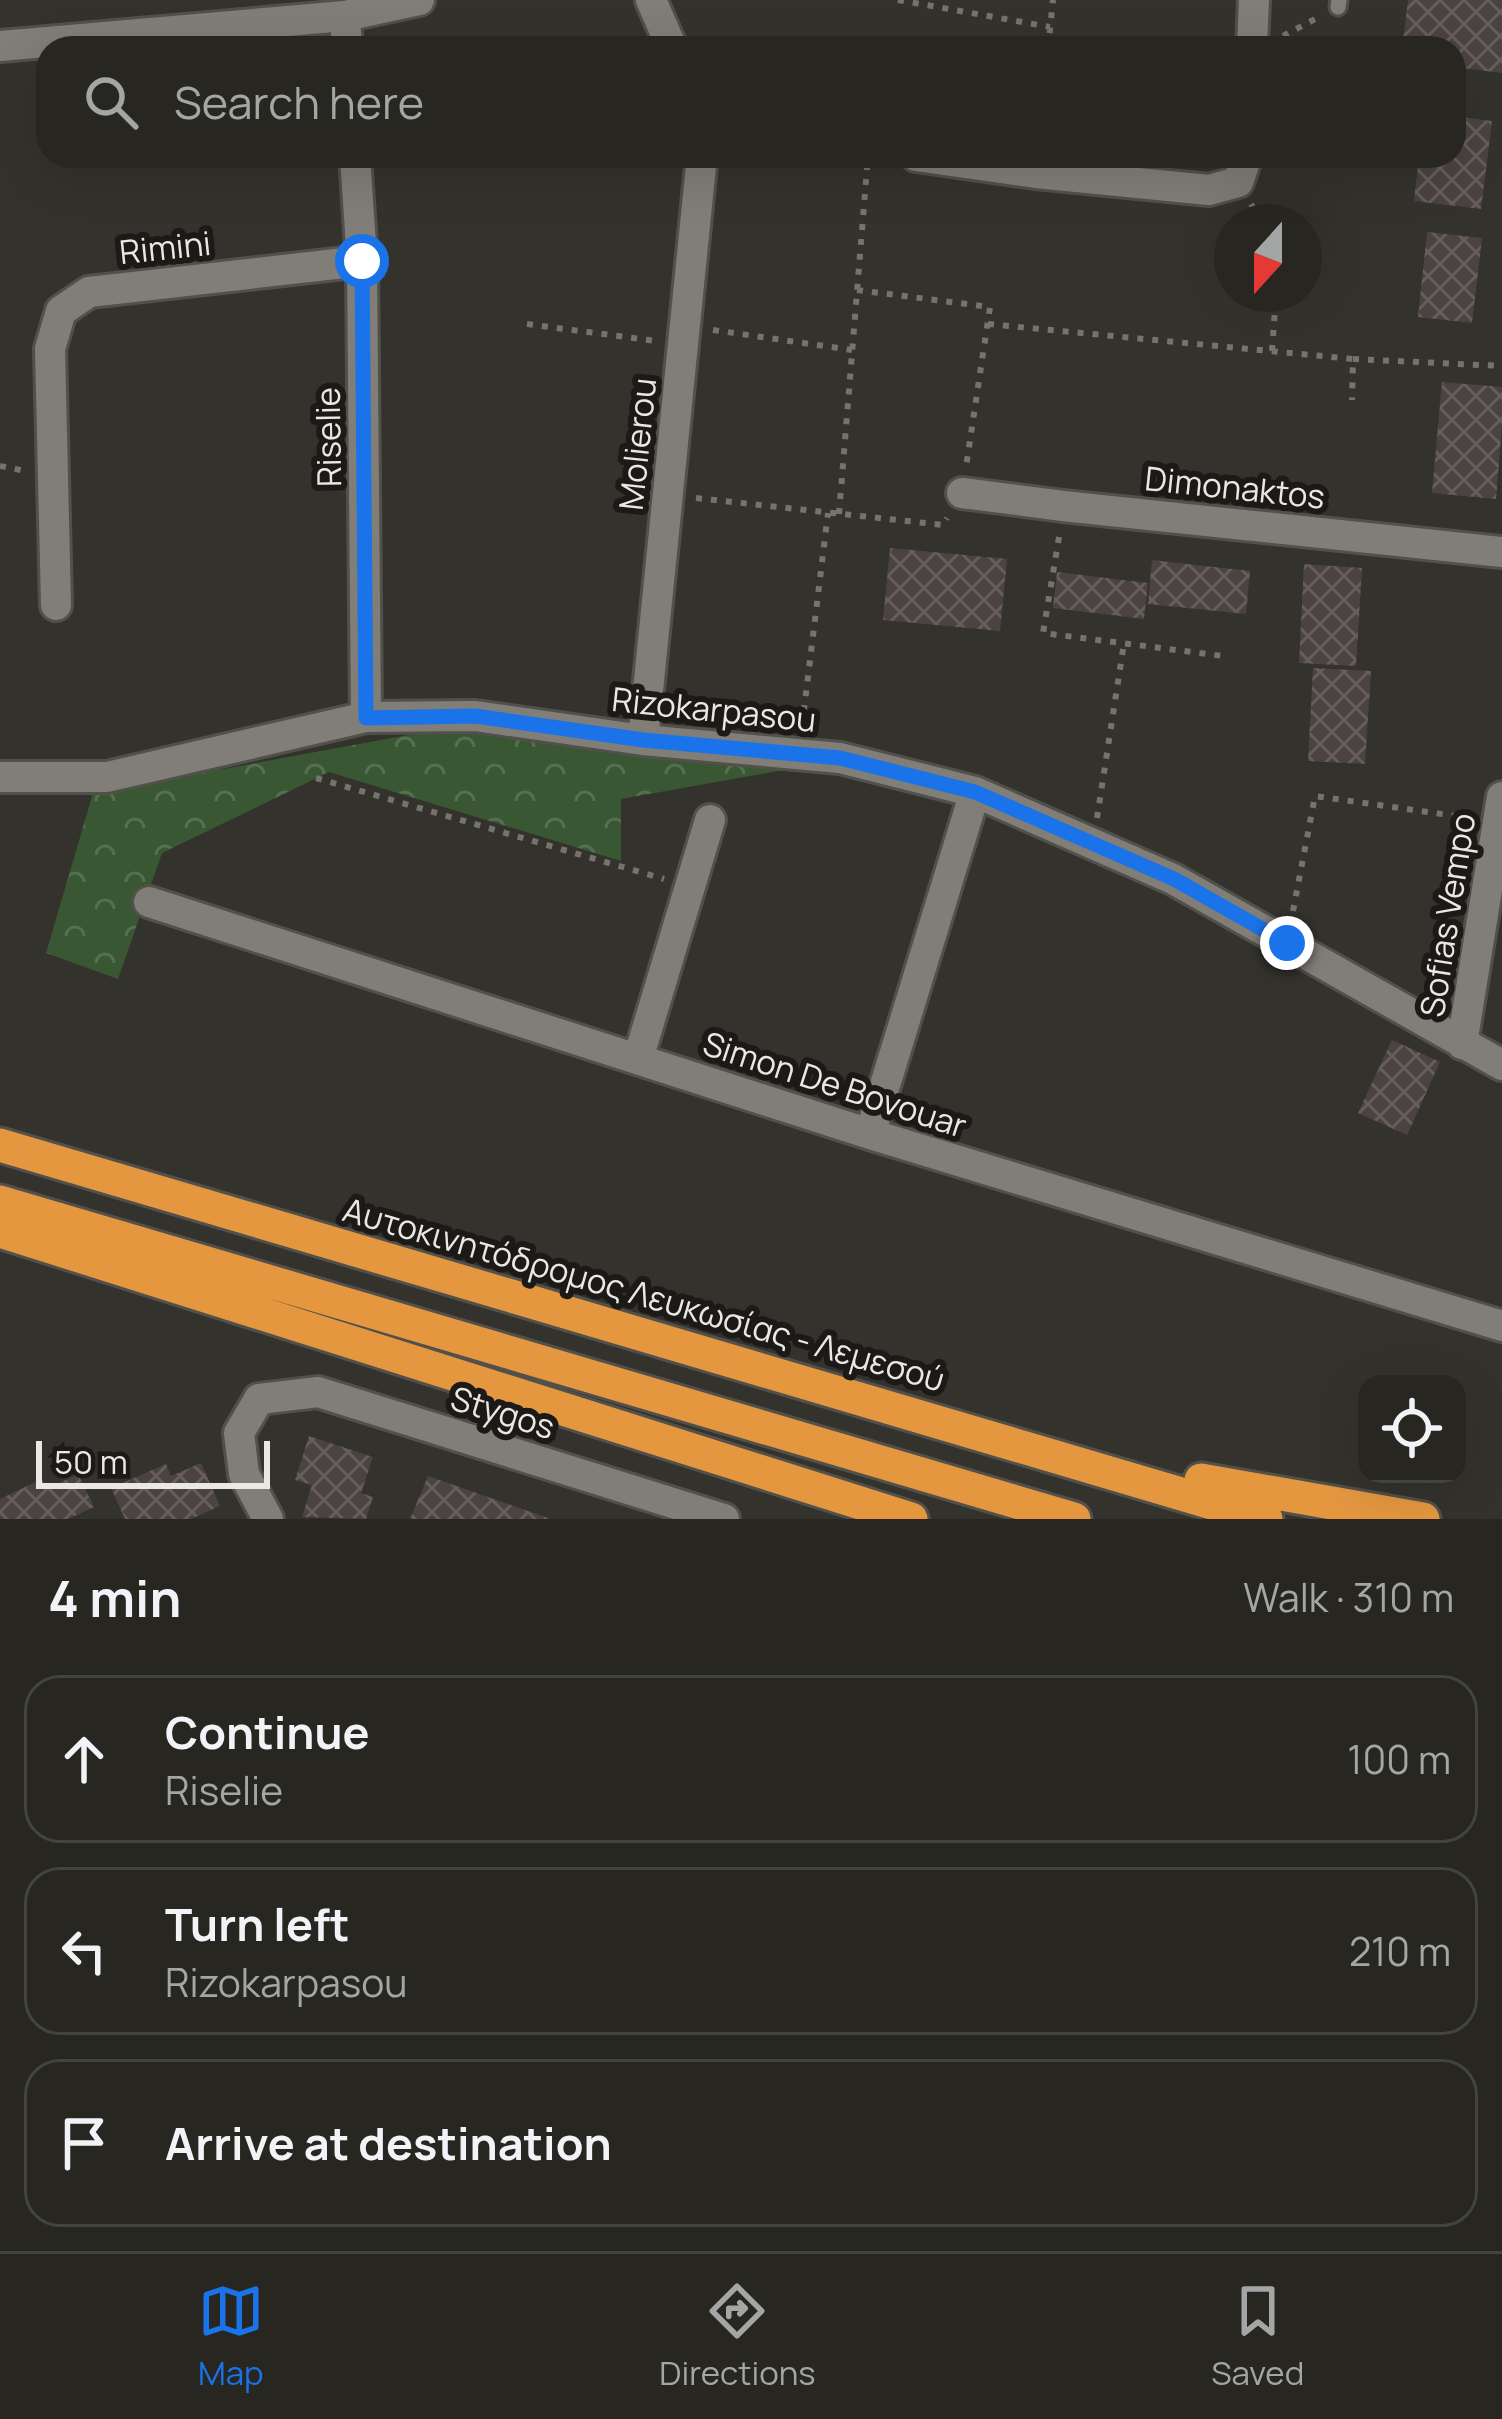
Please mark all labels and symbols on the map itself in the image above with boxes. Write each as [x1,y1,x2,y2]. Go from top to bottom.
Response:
north arrow [1214,204,1322,312]
street label: Rimini [117,220,213,274]
route start [335,234,389,288]
street label: Molierou [608,376,666,512]
street label: Riselie [305,387,351,487]
street label: Dimonaktos [1143,455,1327,519]
street label: Rizokarpasou [610,676,818,742]
street label: Sofias Vempo [1409,810,1485,1020]
route end [1260,916,1314,970]
street label: Simon De Bovouar [698,1020,972,1148]
street label: Αυτοκινητόδρομος Λευκωσίας - Λεμεσού [338,1186,950,1402]
street label: Stygos [446,1375,560,1449]
scale bar [36,1435,270,1488]

